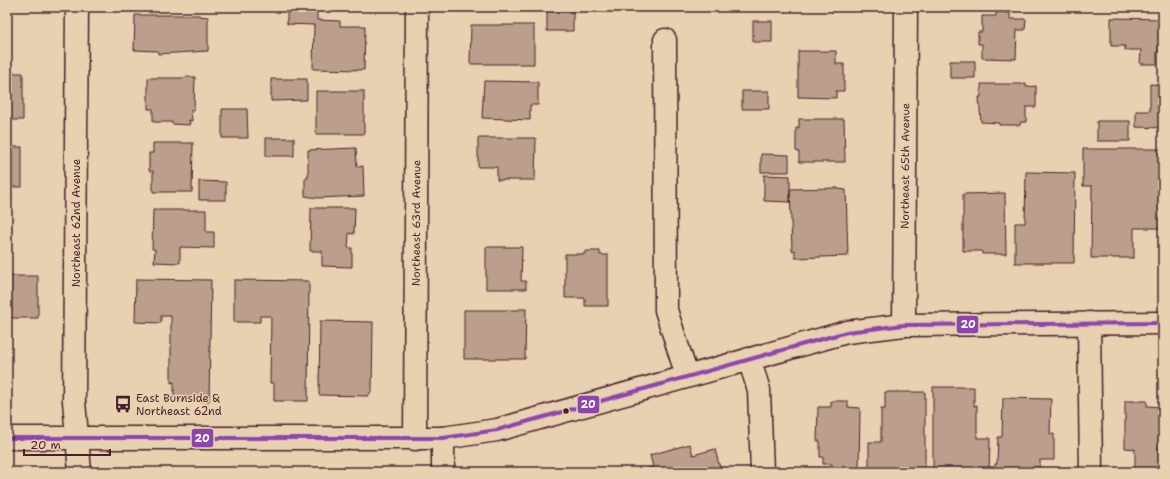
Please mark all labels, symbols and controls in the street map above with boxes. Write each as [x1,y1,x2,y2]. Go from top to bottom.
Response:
street label: Northeast 65th Avenue [897,103,913,229]
street label: Northeast 62nd Avenue [69,159,84,287]
street label: Northeast 63rd Avenue [408,160,424,286]
line badge: 20 [956,315,979,334]
text: 20 [960,317,976,332]
place label: East Burnside & Northeast 62nd [136,391,222,419]
bus stop icon: East Burnside & Northeast 62nd [113,394,133,414]
line badge: 20 [577,395,600,414]
text: 20 [580,397,596,412]
unlabelled marker [561,406,571,416]
line badge: 20 [191,428,214,448]
scale bar [24,431,110,457]
text: 20 [194,431,210,446]
text: 20 m [30,437,61,453]

